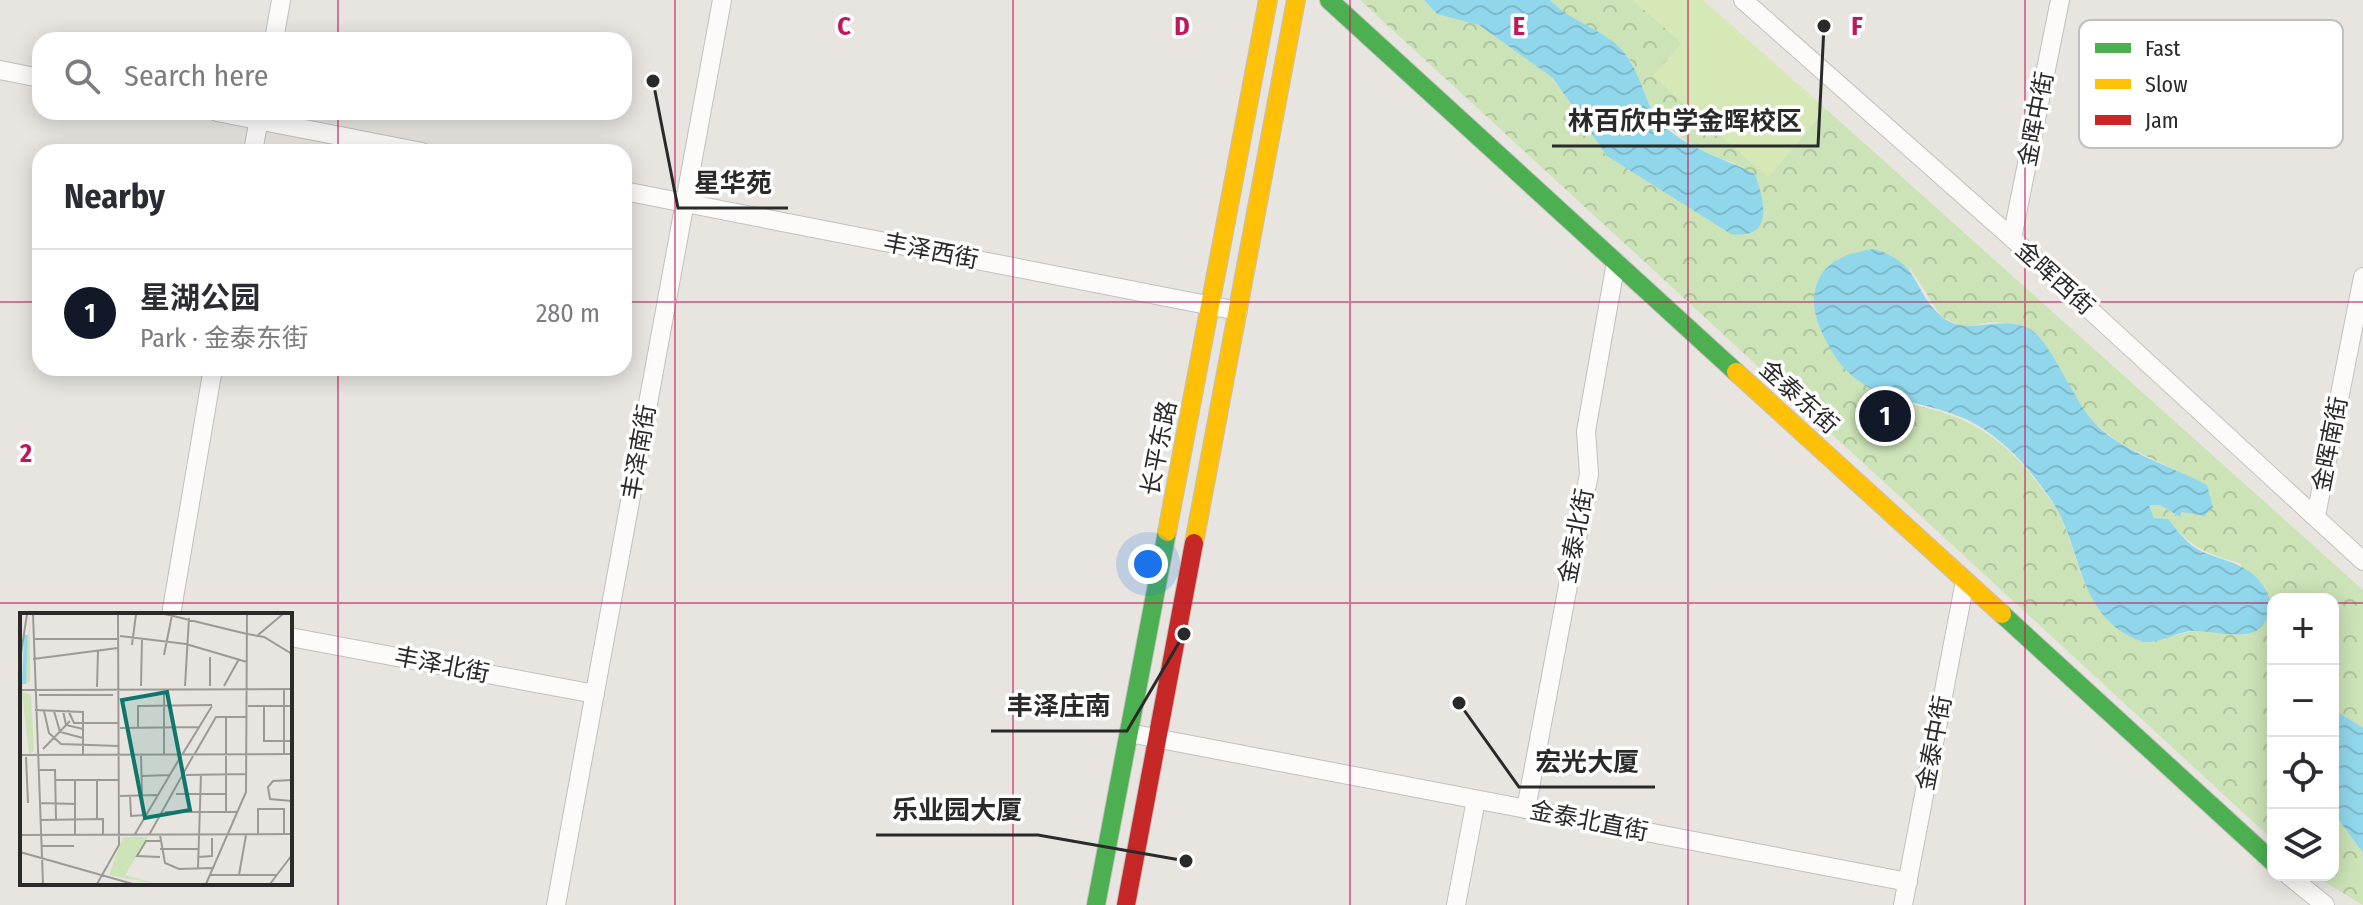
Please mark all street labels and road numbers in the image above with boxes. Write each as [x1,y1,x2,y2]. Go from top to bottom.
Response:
street label: 金晖中街 [2013,69,2059,169]
street label: 丰泽西街 [881,228,981,274]
street label: 金晖西街 [2010,235,2100,321]
street label: 金泰东街 [1754,354,1844,440]
street label: 金晖南街 [2307,394,2353,494]
street label: 长平东路 [1136,398,1182,498]
street label: 丰泽南街 [617,402,661,502]
street label: 金泰北街 [1553,486,1599,586]
street label: 丰泽北街 [392,642,492,688]
street label: 金泰中街 [1911,693,1957,793]
street label: 金泰北直街 [1527,796,1651,846]

